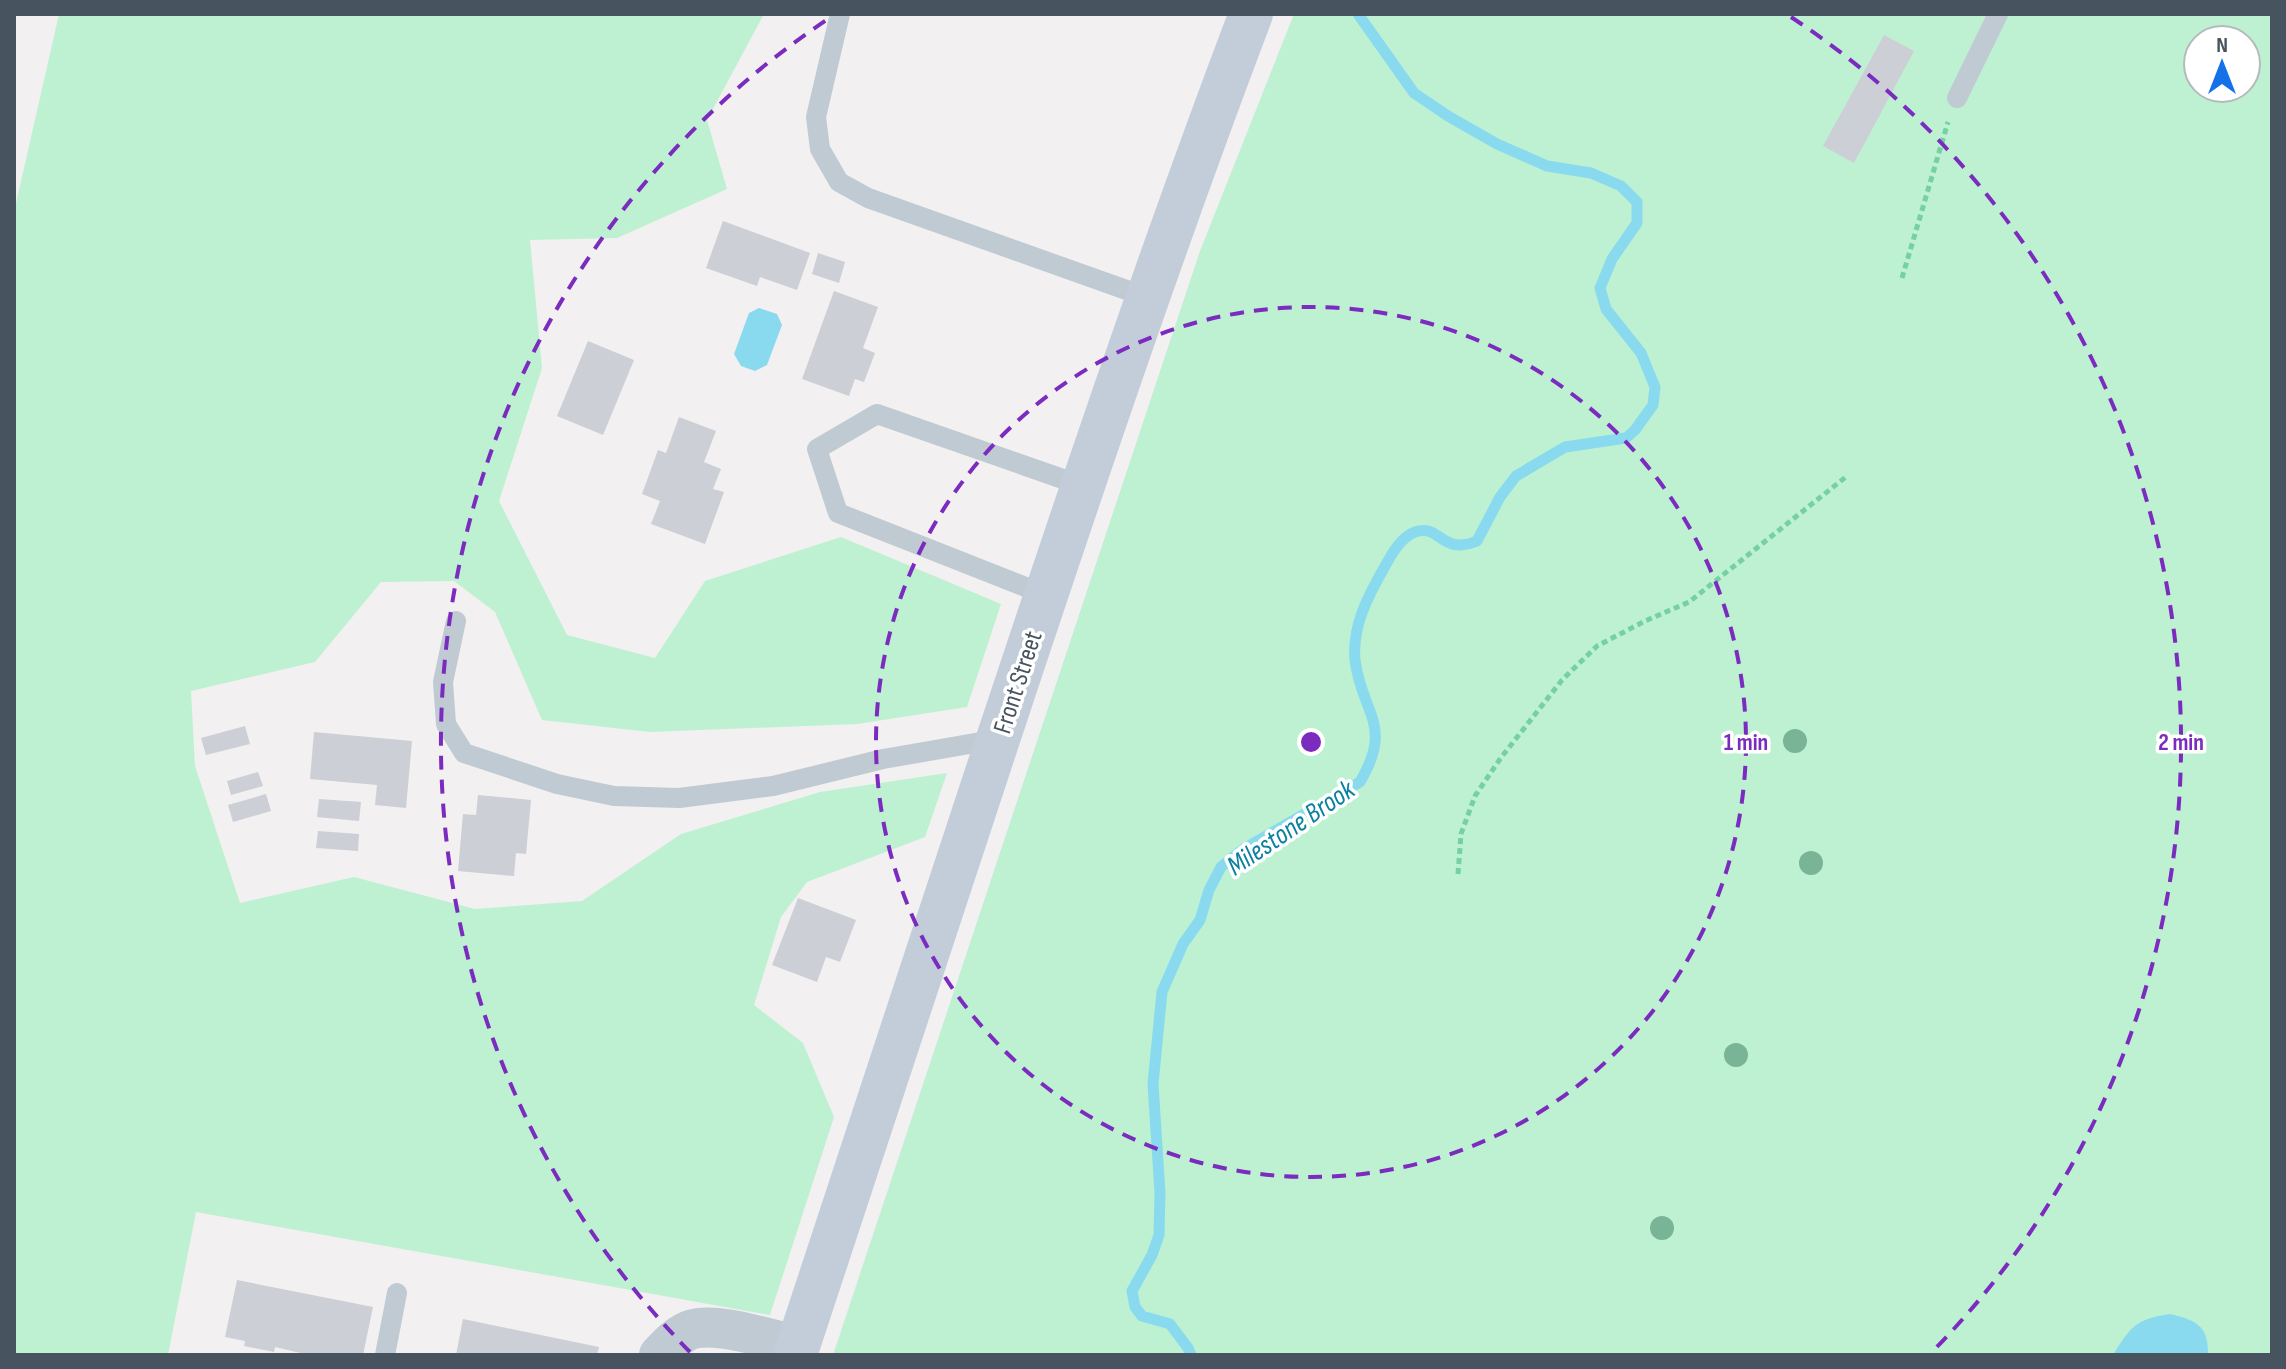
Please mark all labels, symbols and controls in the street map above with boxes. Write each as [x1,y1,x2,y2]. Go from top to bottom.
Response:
north arrow [2182,24,2262,104]
text: N [2216,32,2228,59]
street label: Front Street [987,627,1050,738]
centre of rings [1297,728,1325,756]
text: 1 min [1724,728,1768,757]
text: 2 min [2158,728,2204,757]
water label: Milestone Brook [1221,773,1362,883]

